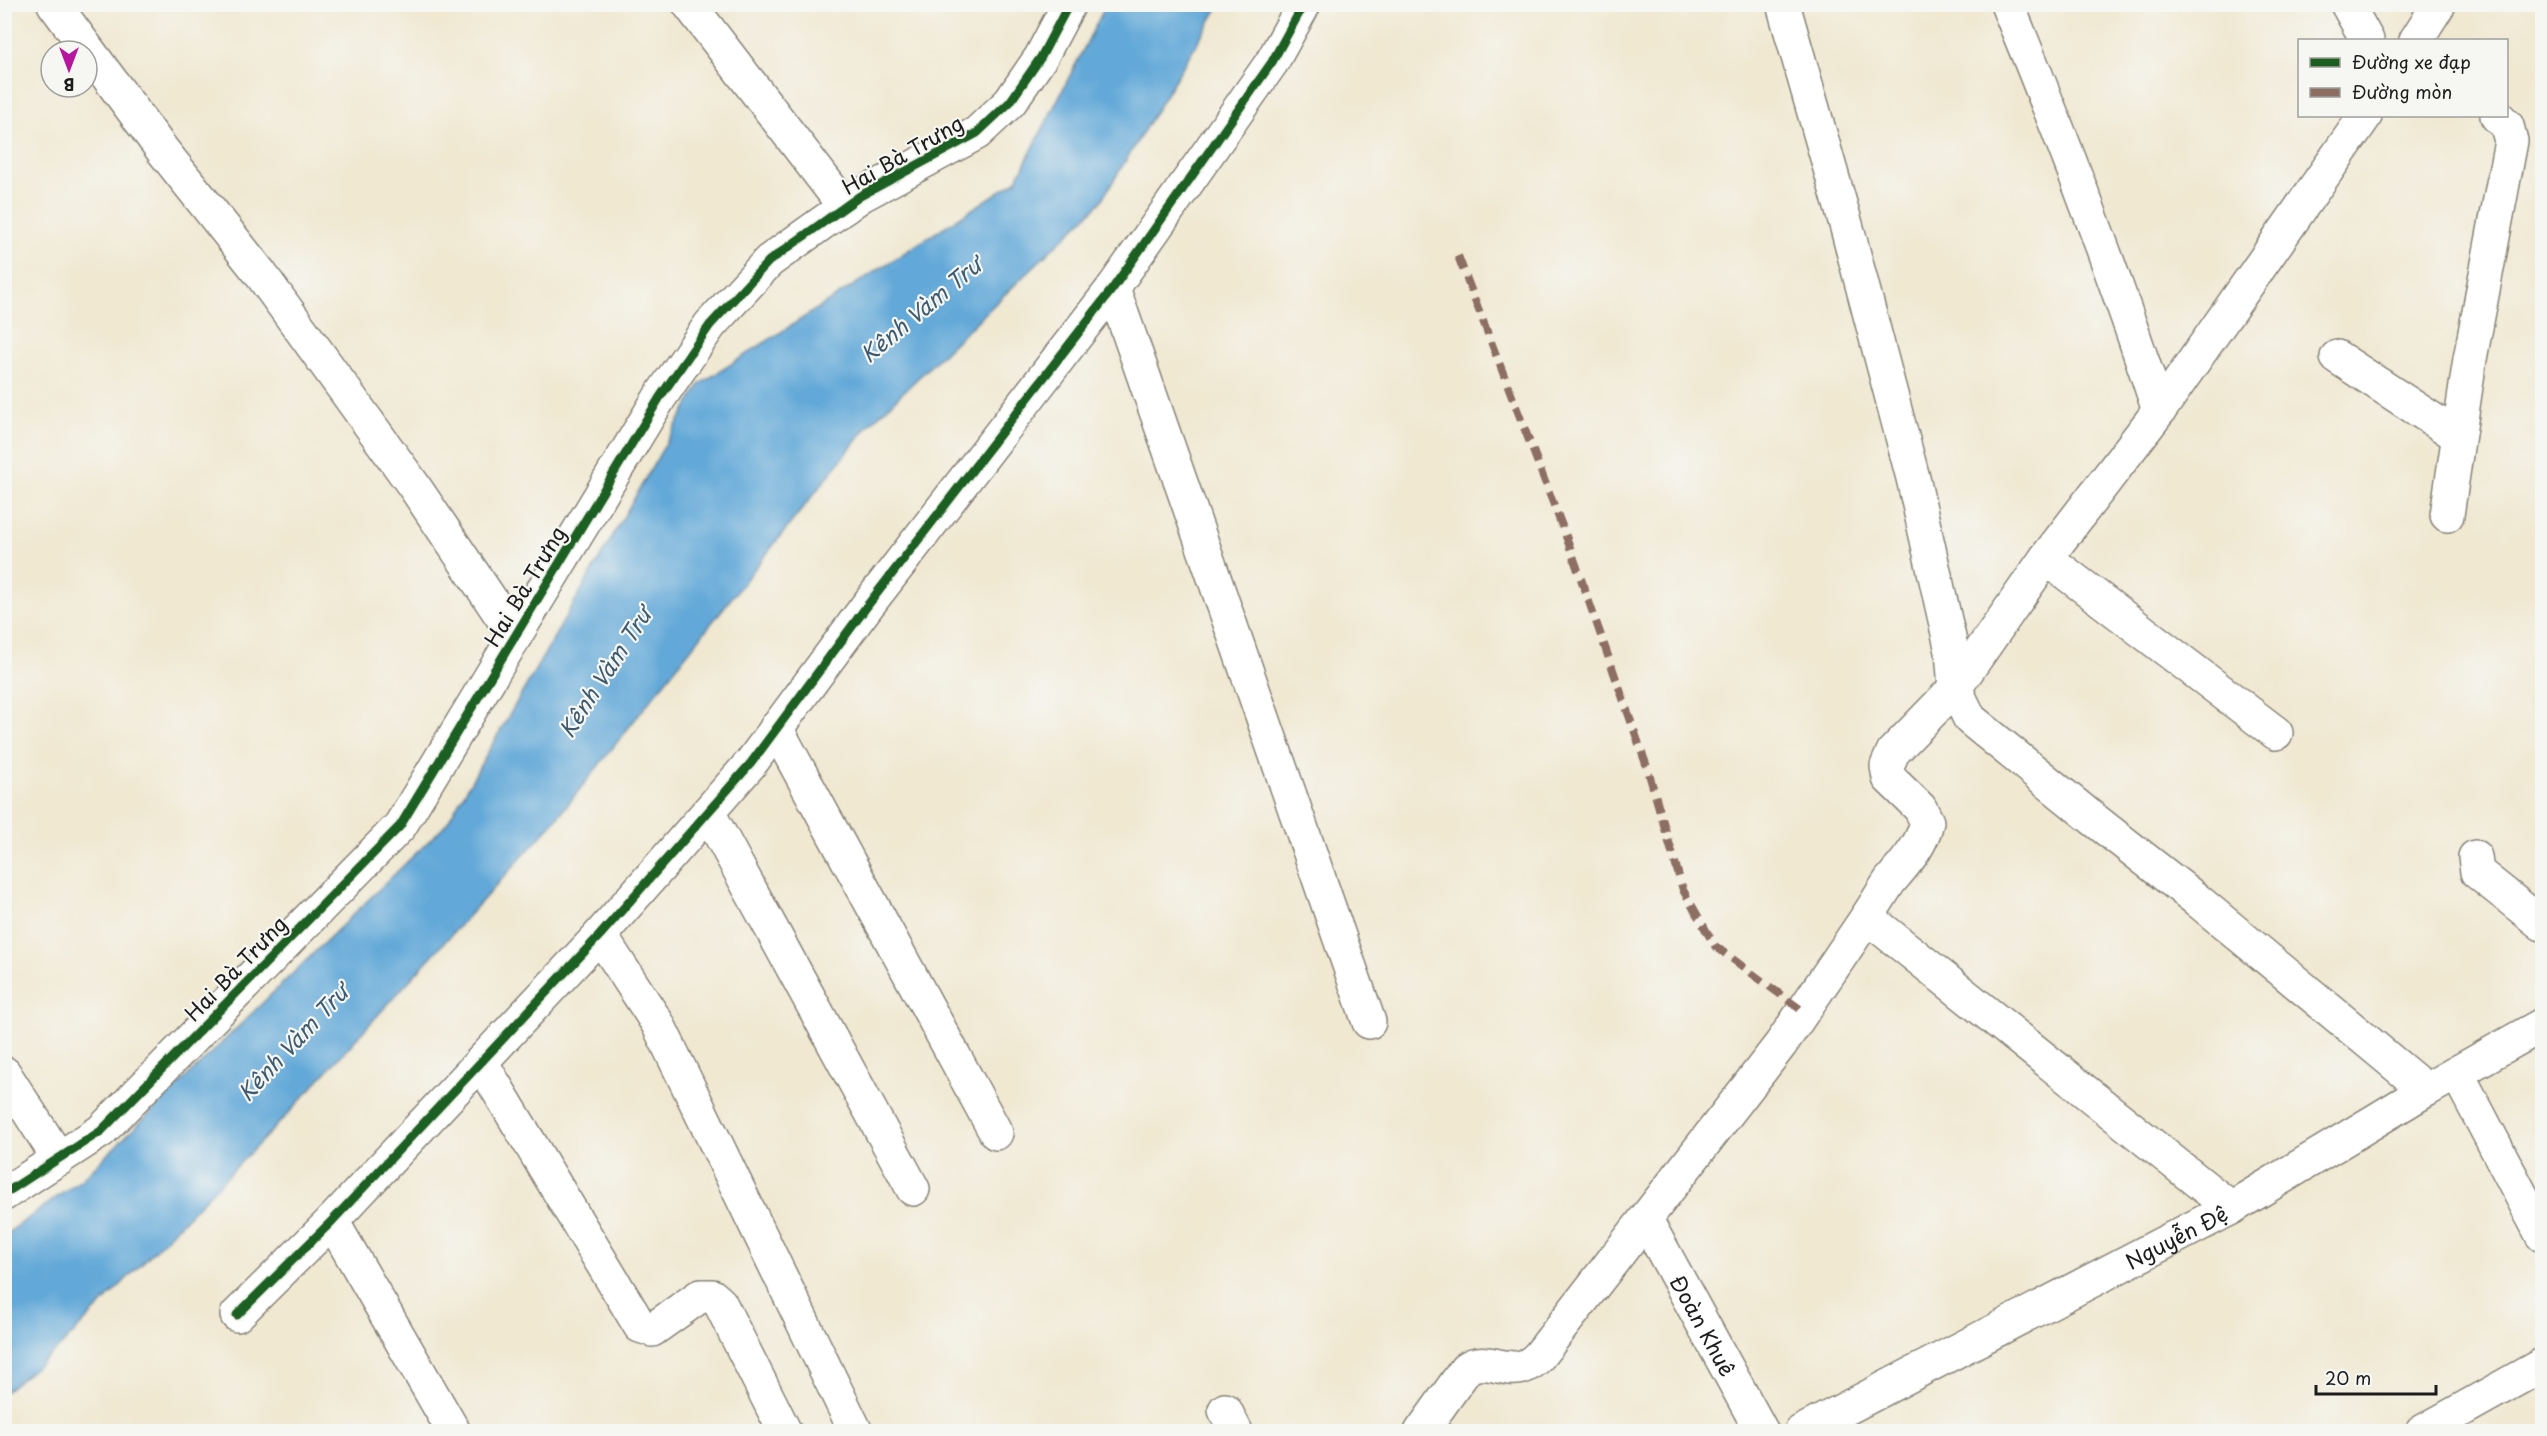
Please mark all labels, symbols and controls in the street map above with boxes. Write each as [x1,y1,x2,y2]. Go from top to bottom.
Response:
north arrow [39,39,99,99]
legend [2298,39,2508,117]
text: Đường xe đạp [2352,48,2471,75]
text: B [63,73,74,97]
text: Đường mòn [2352,78,2452,105]
street label: Hai Bà Trưng [835,106,969,202]
water label: Kênh Vàm Trư [852,245,991,370]
street label: Hai Bà Trưng [475,520,573,652]
water label: Kênh Vàm Trư [550,596,661,743]
street label: Hai Bà Trưng [176,908,294,1028]
water label: Kênh Vàm Trư [229,973,358,1108]
street label: Nguyễn Đệ [2119,1197,2233,1277]
street label: Đoàn Khuê [1663,1269,1744,1382]
scale bar [2316,1358,2436,1396]
text: 20 m [2325,1364,2371,1391]

